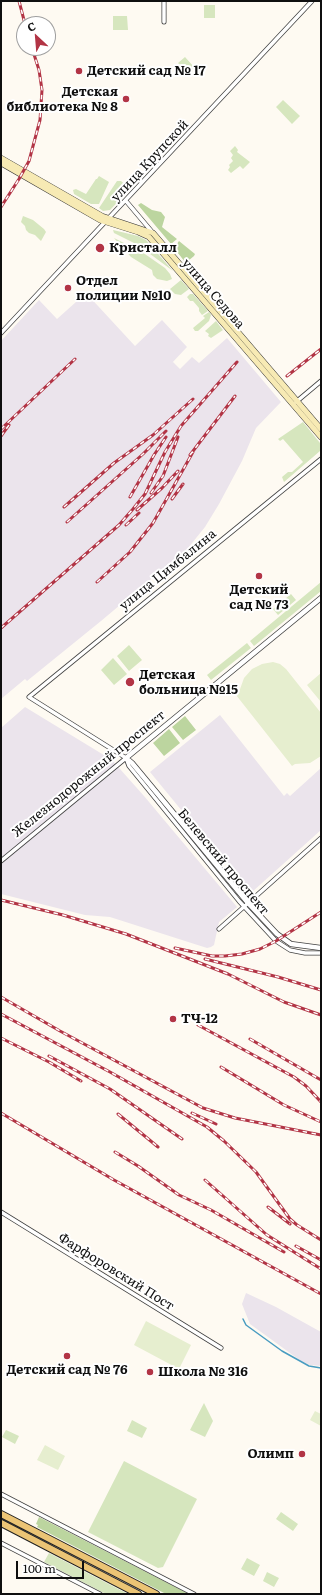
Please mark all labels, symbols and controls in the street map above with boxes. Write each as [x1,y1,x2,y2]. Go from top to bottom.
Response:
north arrow [16,16,56,56]
text: С [24,17,38,35]
place label: Детский сад № 17 [87,63,206,79]
marker: Детский сад № 17 [74,66,84,76]
place label: Детская библиотека № 8 [6,84,118,115]
marker: Детская библиотека № 8 [121,94,131,104]
street label: улица Крупской [108,117,192,205]
place label: Кристалл [109,240,177,256]
marker: Кристалл [94,242,106,254]
street label: улица Седова [178,256,248,332]
place label: Отдел полиции №10 [76,273,171,304]
marker: Отдел полиции №10 [63,283,73,293]
street label: улица Цимбалина [116,526,220,614]
marker: Детский сад № 73 [254,571,264,581]
place label: Детский сад № 73 [229,582,289,613]
place label: Детская больница №15 [139,667,238,698]
marker: Детская больница №15 [124,676,136,688]
street label: Железнодорожный проспект [9,708,169,840]
street label: Белевский проспект [174,806,272,918]
place label: ТЧ-12 [181,1011,218,1027]
marker: ТЧ-12 [168,1014,178,1024]
street label: Фарфоровский Пост [55,1230,177,1314]
marker: Детский сад № 76 [62,1351,72,1361]
place label: Детский сад № 76 [6,1362,128,1378]
place label: Школа № 316 [158,1364,248,1380]
marker: Школа № 316 [145,1367,155,1377]
place label: Олимп [248,1446,294,1462]
marker: Олимп [297,1449,307,1459]
scale bar [18,1553,86,1579]
text: 100 m [23,1559,56,1577]

